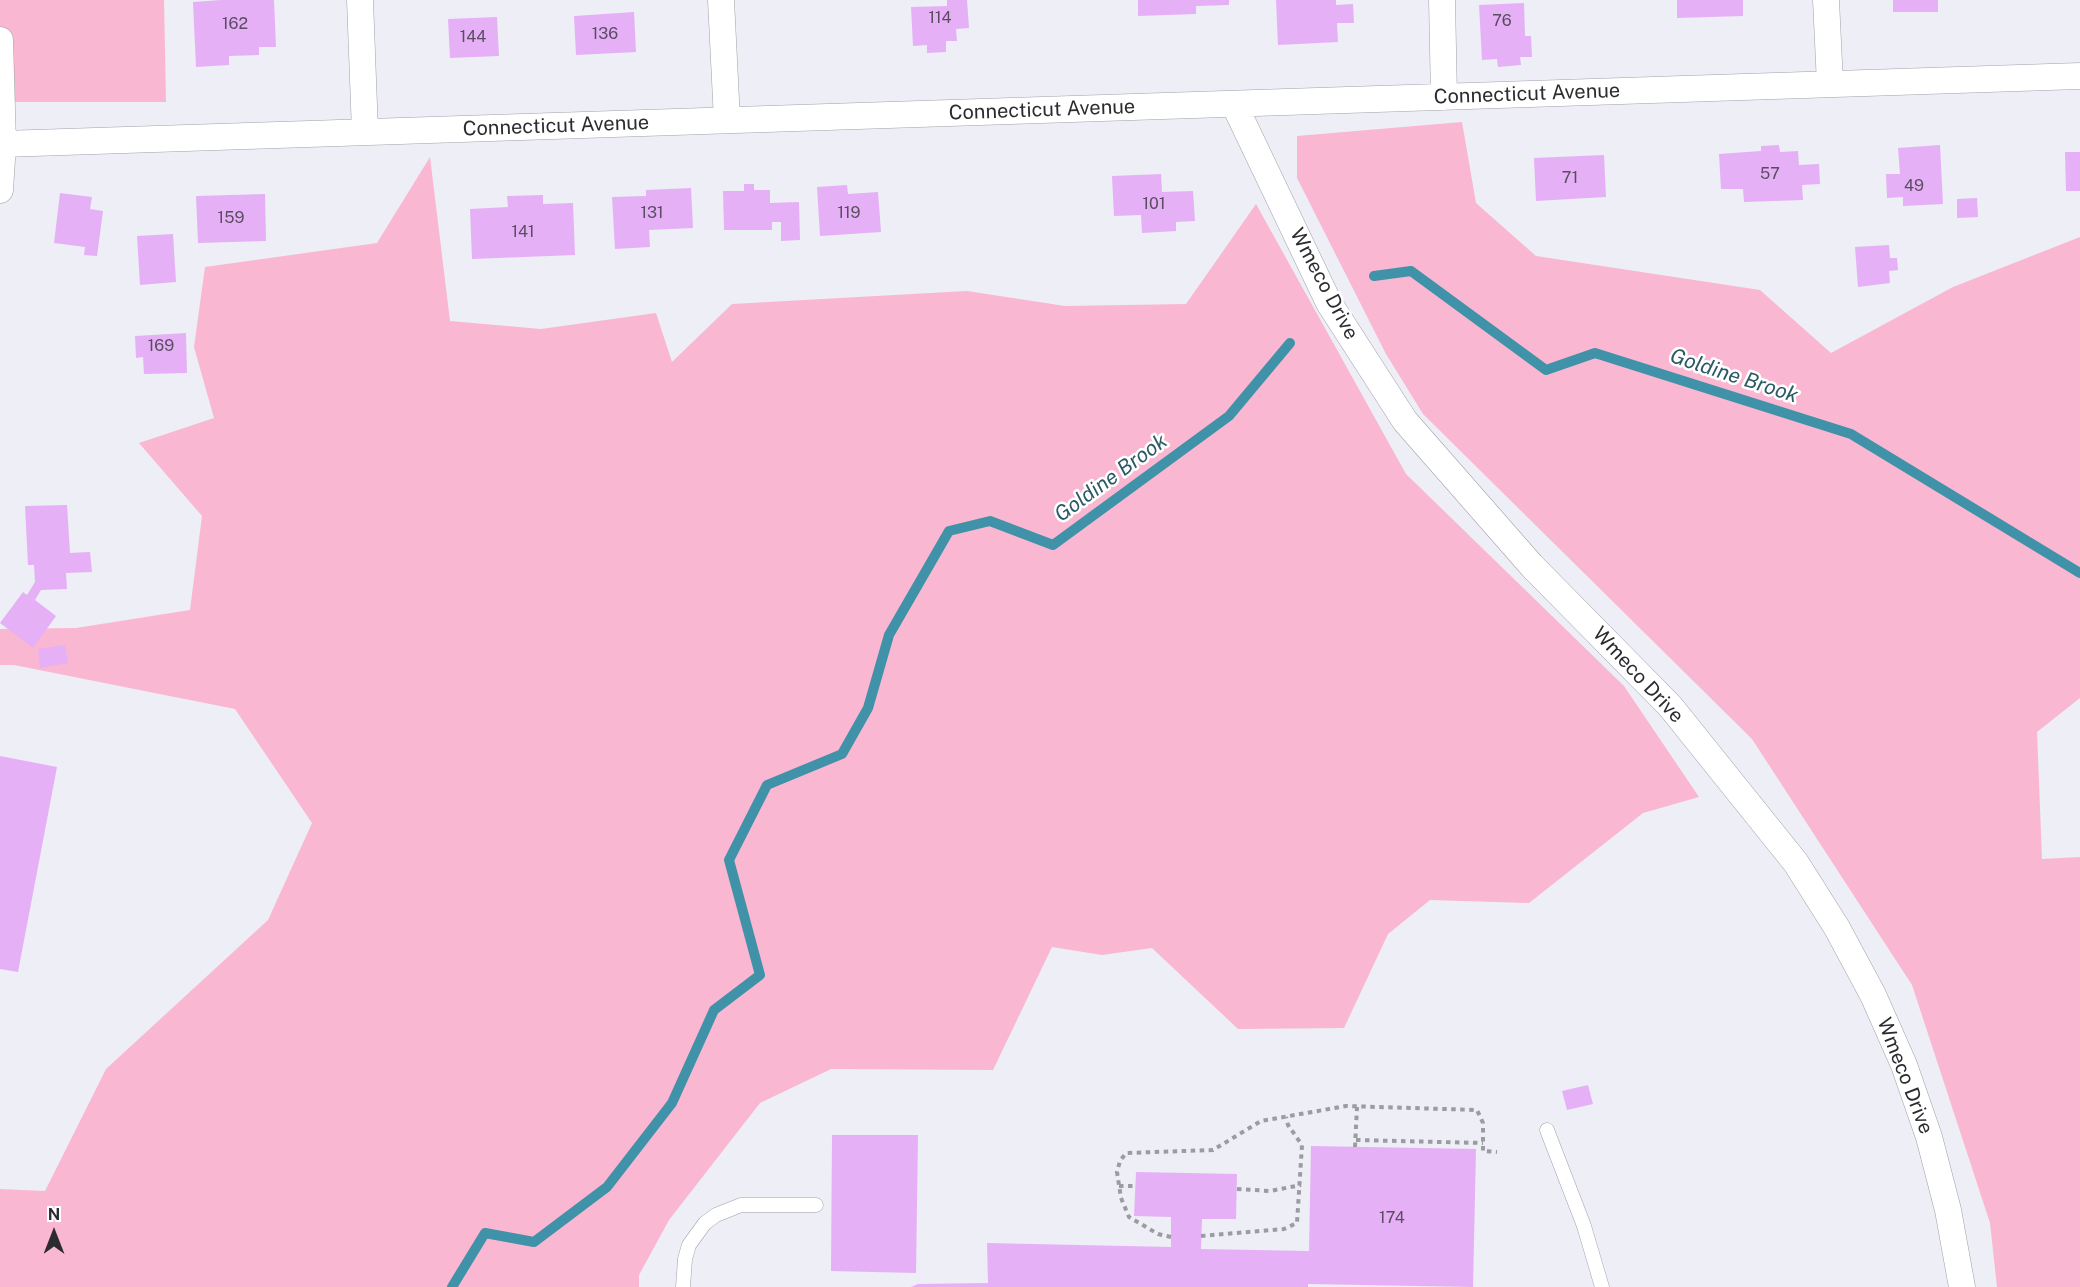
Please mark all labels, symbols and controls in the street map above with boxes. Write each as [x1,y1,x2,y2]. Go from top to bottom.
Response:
house number: 114 [928,8,952,28]
house number: 76 [1492,11,1512,31]
house number: 162 [222,14,248,34]
house number: 136 [592,24,618,44]
house number: 144 [460,27,486,47]
street label: Connecticut Avenue [1433,79,1621,109]
street label: Connecticut Avenue [948,95,1136,125]
street label: Connecticut Avenue [462,111,650,141]
house number: 57 [1760,164,1780,184]
house number: 71 [1562,168,1578,188]
house number: 49 [1904,176,1924,196]
house number: 101 [1143,194,1165,214]
house number: 131 [640,203,664,223]
house number: 119 [837,203,861,223]
house number: 159 [218,208,244,228]
house number: 141 [511,222,535,242]
street label: Wmeco Drive [1285,224,1363,344]
house number: 169 [148,336,174,356]
water label: Goldine Brook [1667,343,1801,409]
water label: Goldine Brook [1050,429,1172,527]
street label: Wmeco Drive [1587,622,1689,728]
street label: Wmeco Drive [1872,1015,1938,1137]
north arrow [24,1203,84,1263]
text: N [48,1205,60,1224]
house number: 174 [1379,1208,1405,1228]

